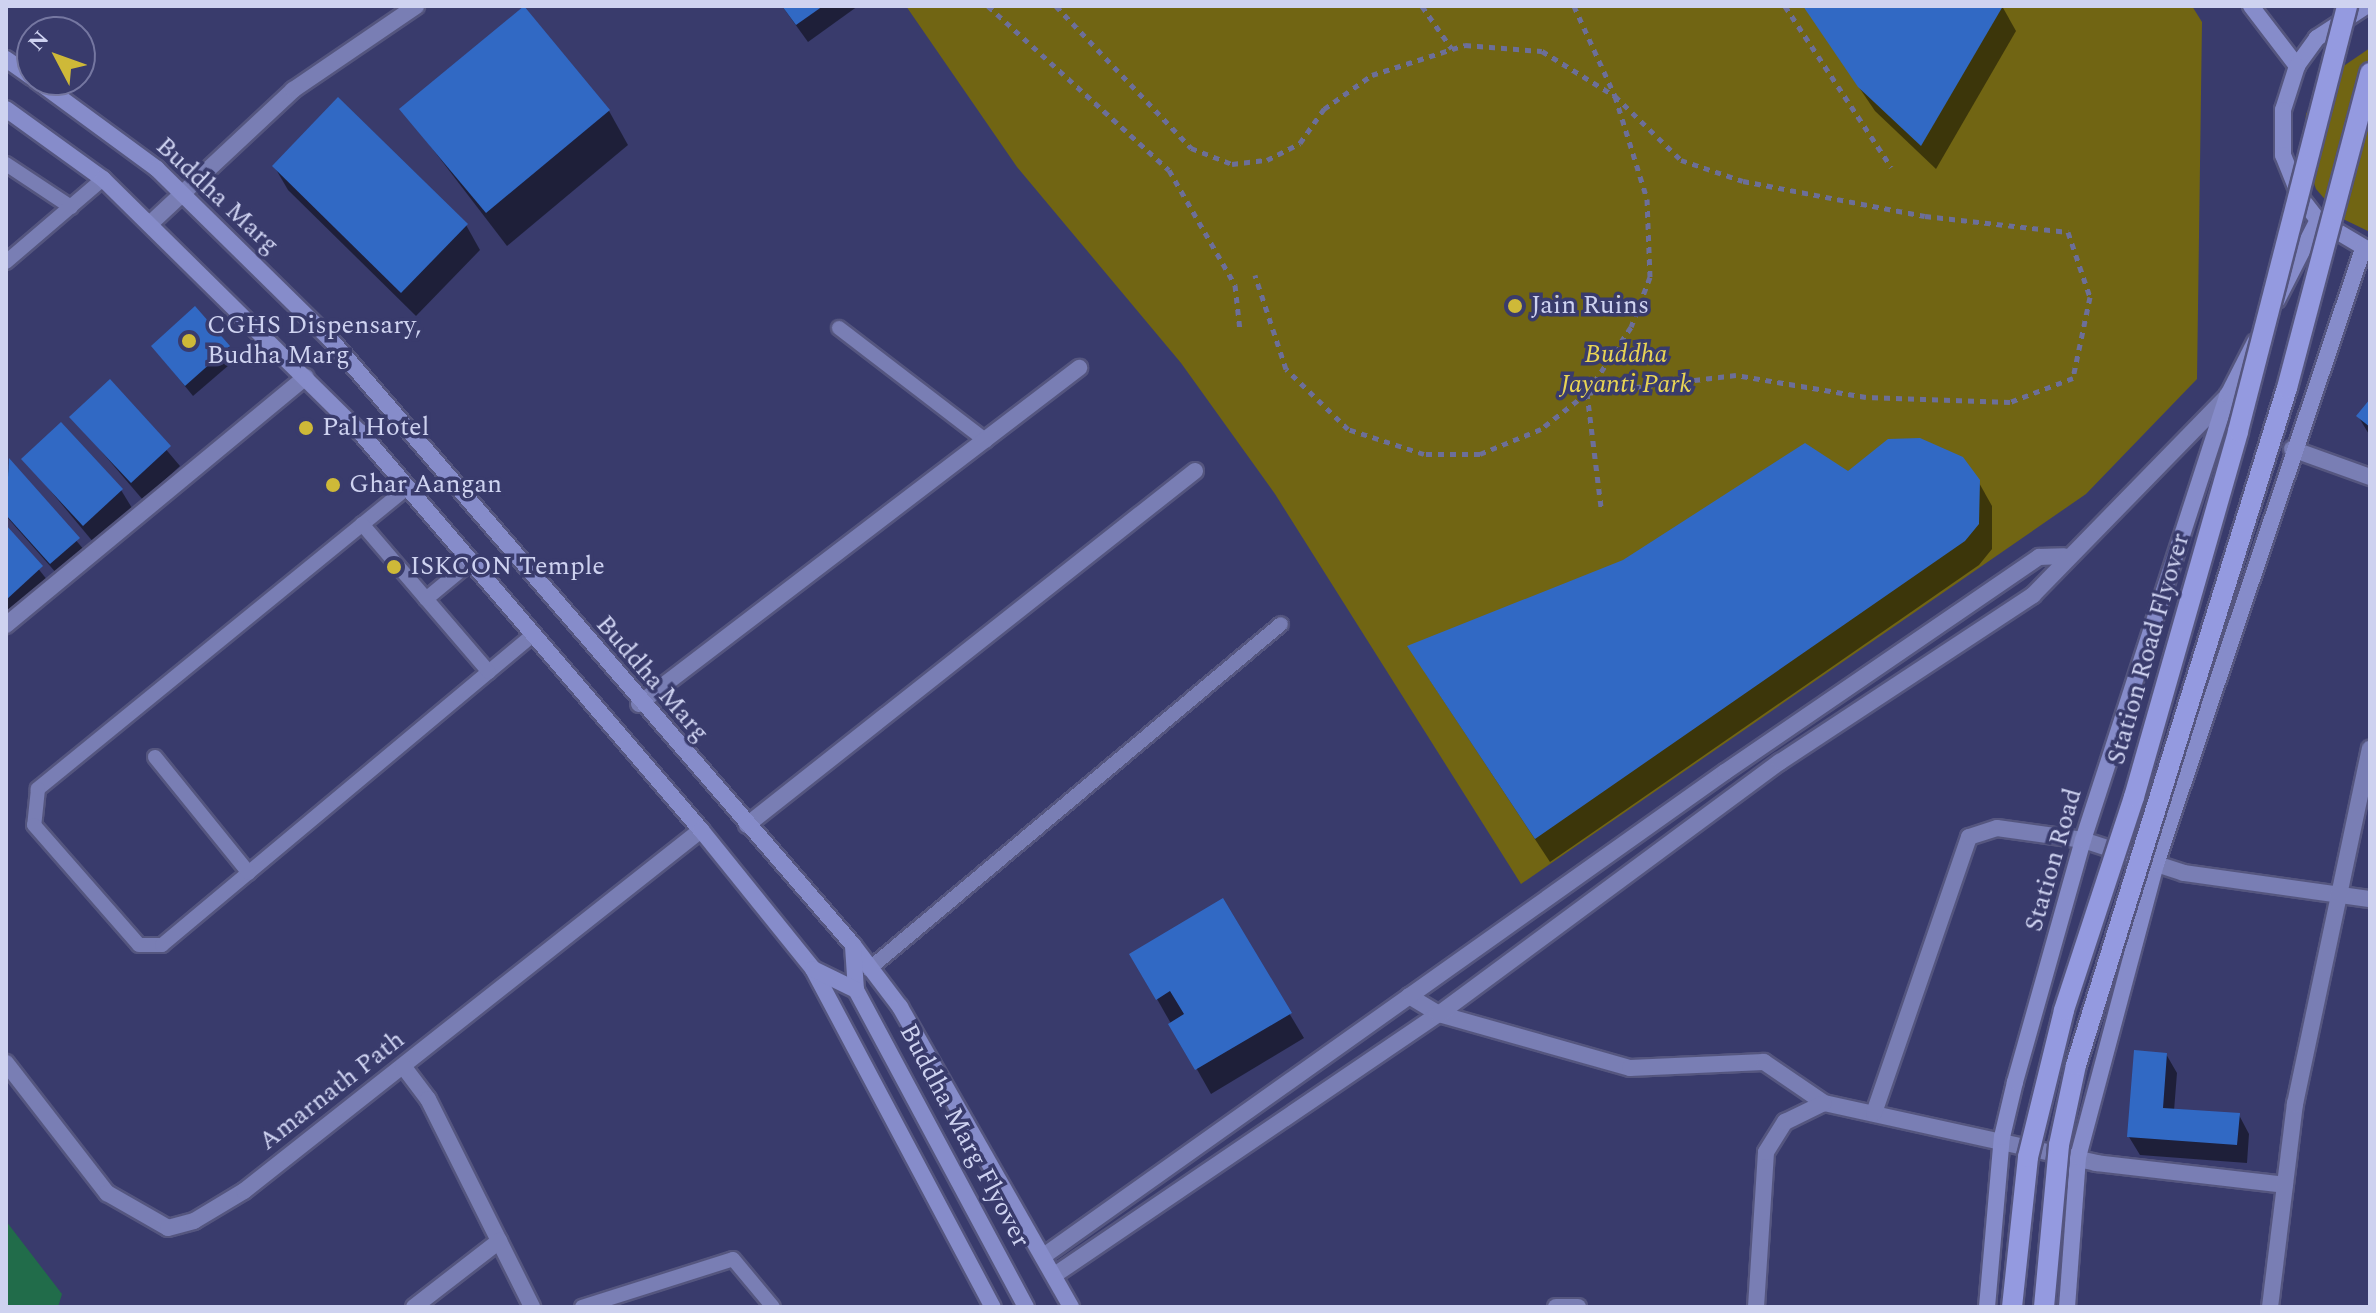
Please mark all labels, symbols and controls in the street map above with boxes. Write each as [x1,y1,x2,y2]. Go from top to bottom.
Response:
north arrow [16,16,96,96]
text: N [21,24,57,59]
street label: Buddha Marg [149,131,285,261]
place label: Jain Ruins [1531,290,1649,322]
marker: Jain Ruins [1506,297,1524,315]
place label: CGHS Dispensary, Budha Marg [207,310,422,372]
marker: CGHS Dispensary, Budha Marg [178,330,200,352]
park label: Buddha Jayanti Park [1560,339,1692,400]
place label: Pal Hotel [322,412,429,444]
marker: Pal Hotel [297,419,315,437]
place label: Ghar Aangan [349,469,502,501]
marker: Ghar Aangan [324,476,342,494]
street label: Station Road Flyover [2101,530,2197,768]
place label: ISKCON Temple [410,551,605,583]
marker: ISKCON Temple [385,558,403,576]
street label: Buddha Marg [589,609,715,749]
street label: Station Road [2019,785,2089,935]
street label: Buddha Marg Flyover [892,1019,1036,1253]
street label: Amarnath Path [253,1024,411,1158]

